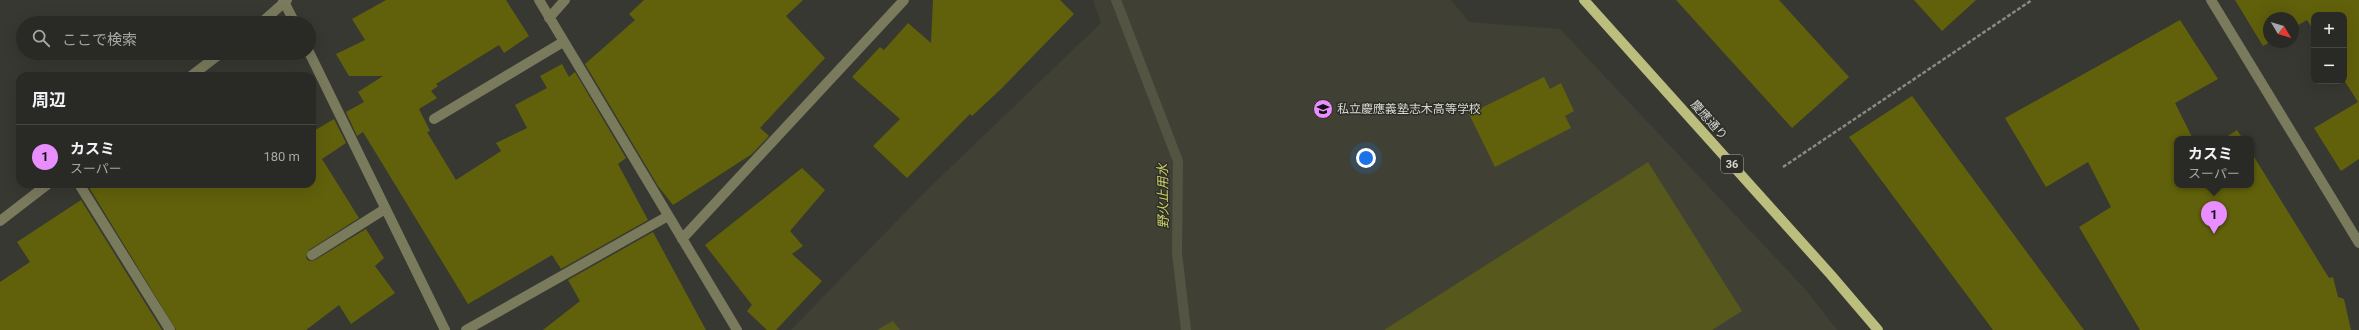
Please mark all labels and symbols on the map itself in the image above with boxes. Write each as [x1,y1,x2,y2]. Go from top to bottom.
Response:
north arrow [2263,12,2299,48]
street label: 慶應通り [1688,97,1730,143]
school or university icon: 私立慶應義塾志木高等学校 [1312,98,1334,120]
place label: 私立慶應義塾志木高等学校 [1337,102,1481,116]
your location [1356,148,1376,168]
road number: 36 [1721,155,1743,173]
water label: 野火止用水 [1155,161,1171,229]
pin: 1 [2201,201,2227,234]

